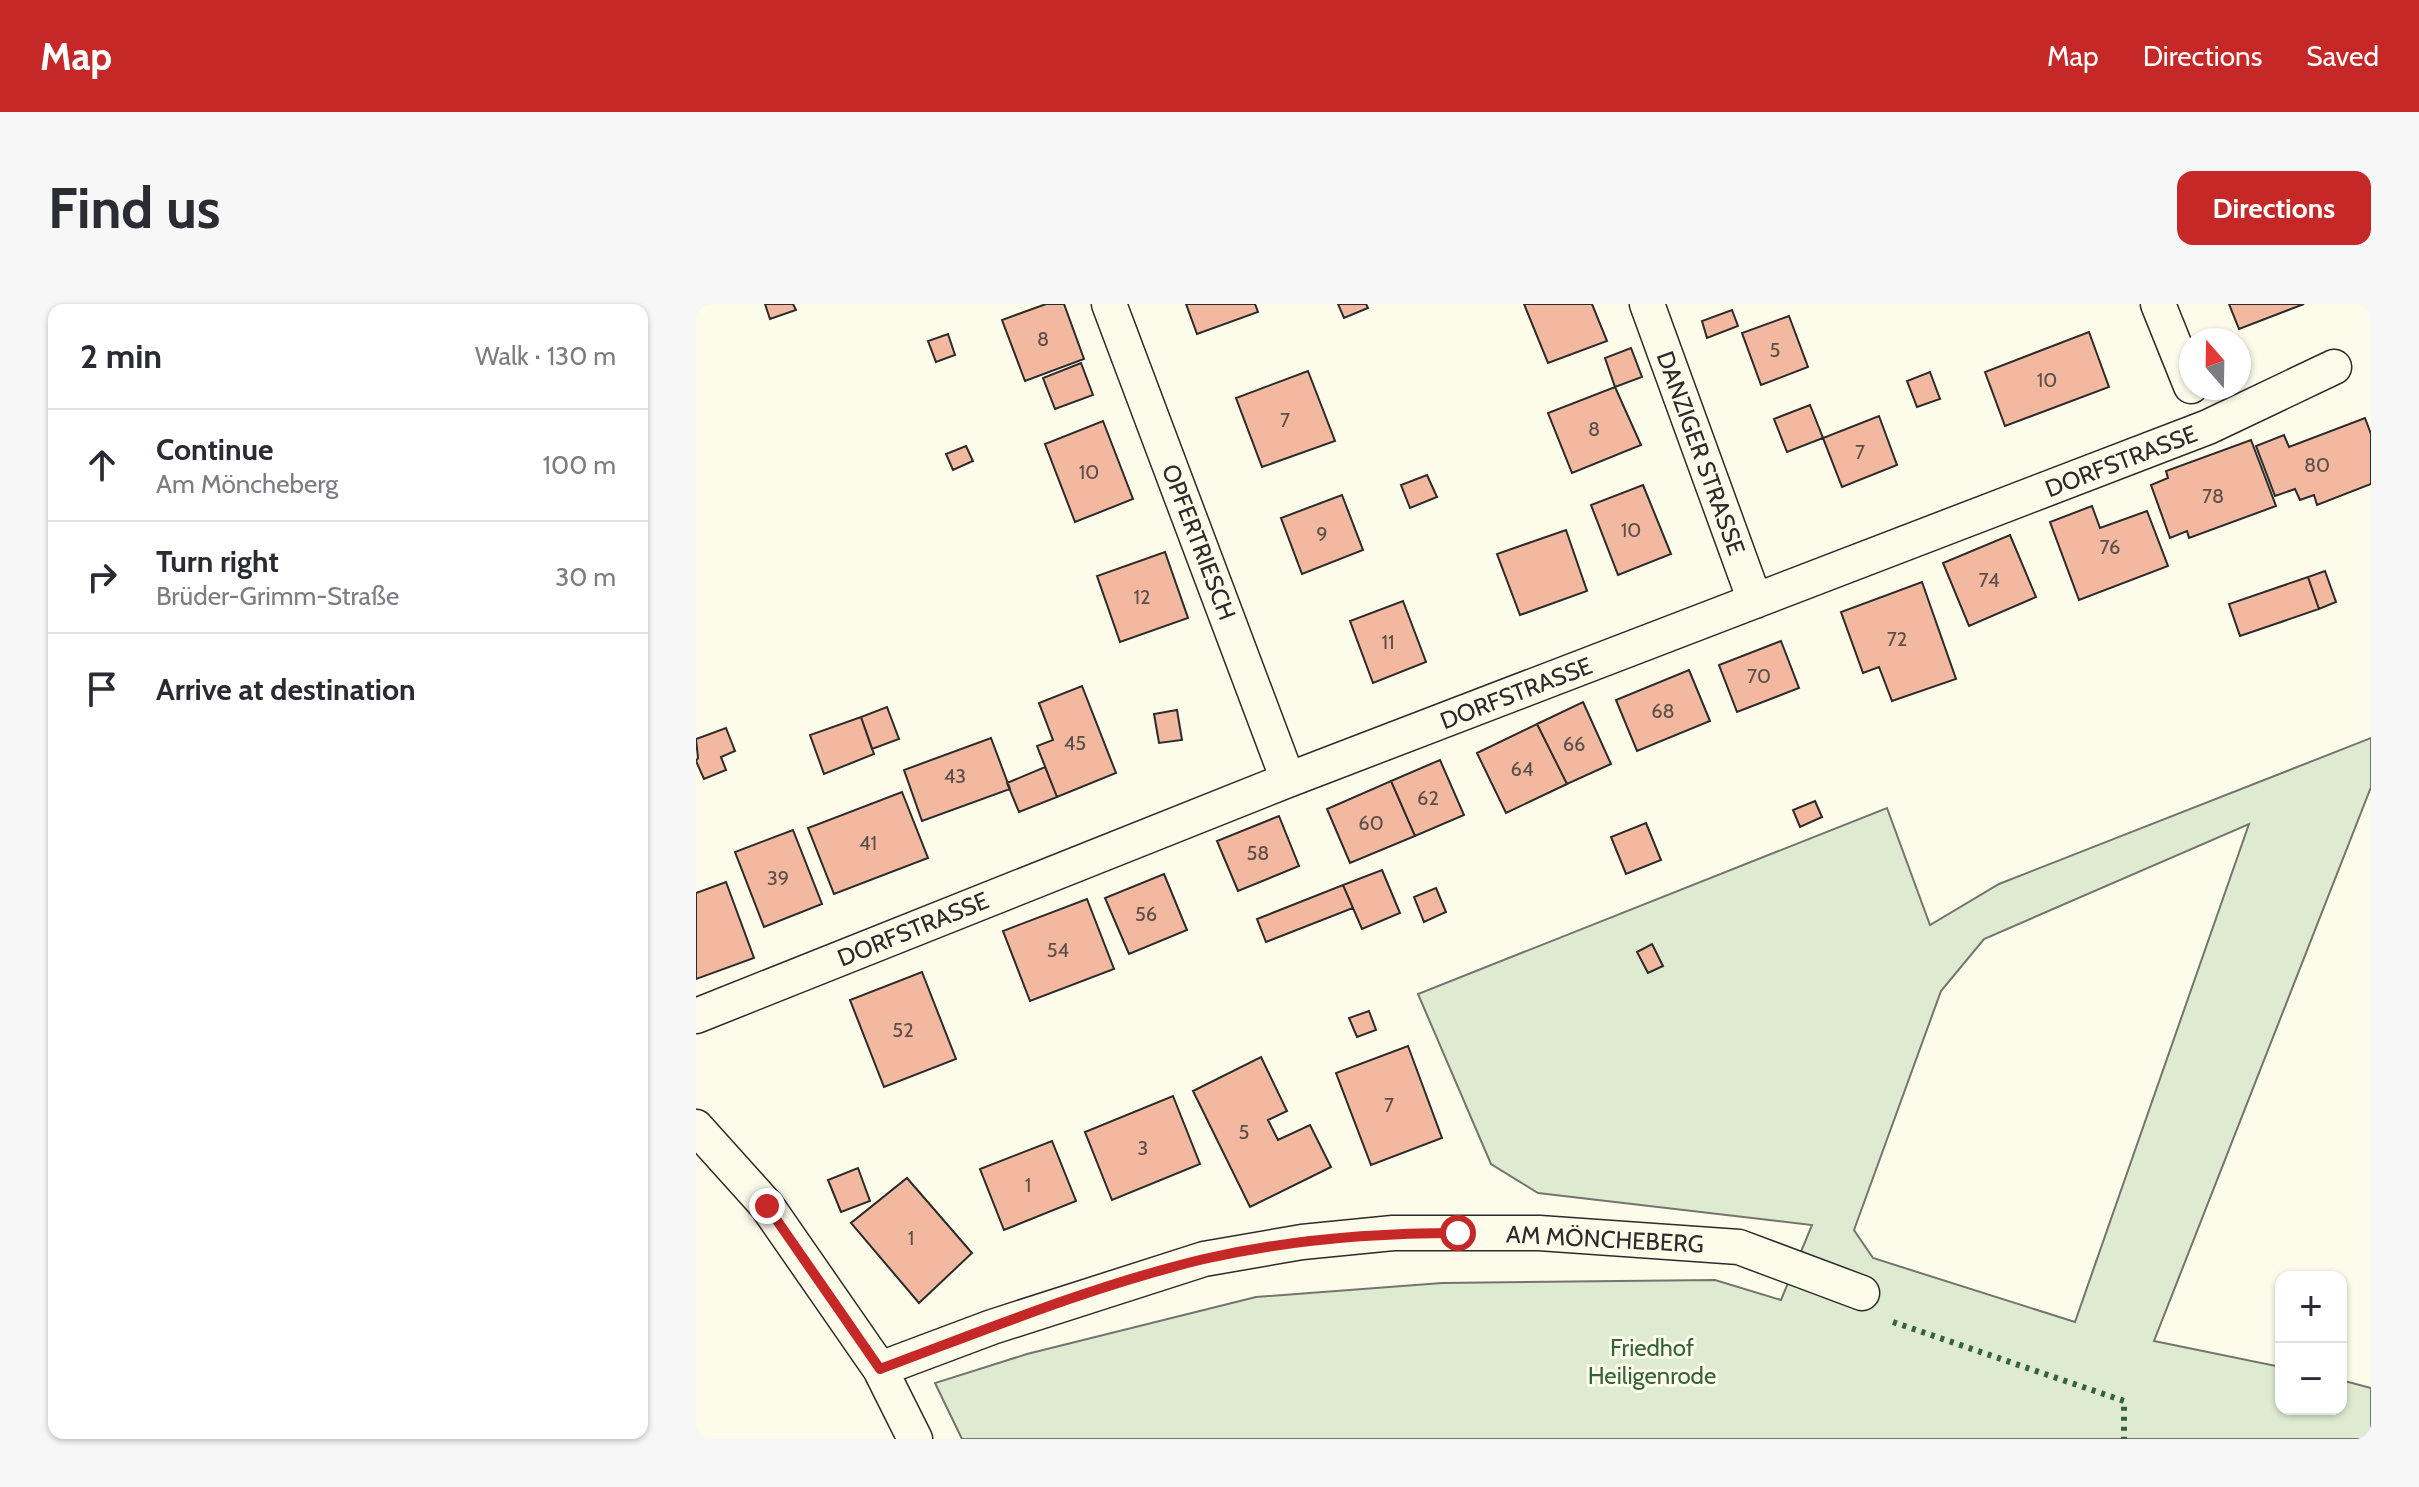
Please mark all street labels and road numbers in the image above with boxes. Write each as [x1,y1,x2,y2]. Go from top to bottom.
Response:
street label: DANZIGER STRASSE [1651,347,1751,559]
street label: DORFSTRASSE [2041,419,2201,503]
street label: OPFERTRIESCH [1156,460,1242,624]
street label: DORFSTRASSE [1436,651,1596,735]
street label: DORFSTRASSE [833,886,993,972]
street label: AM MÖNCHEBERG [1506,1219,1704,1259]

